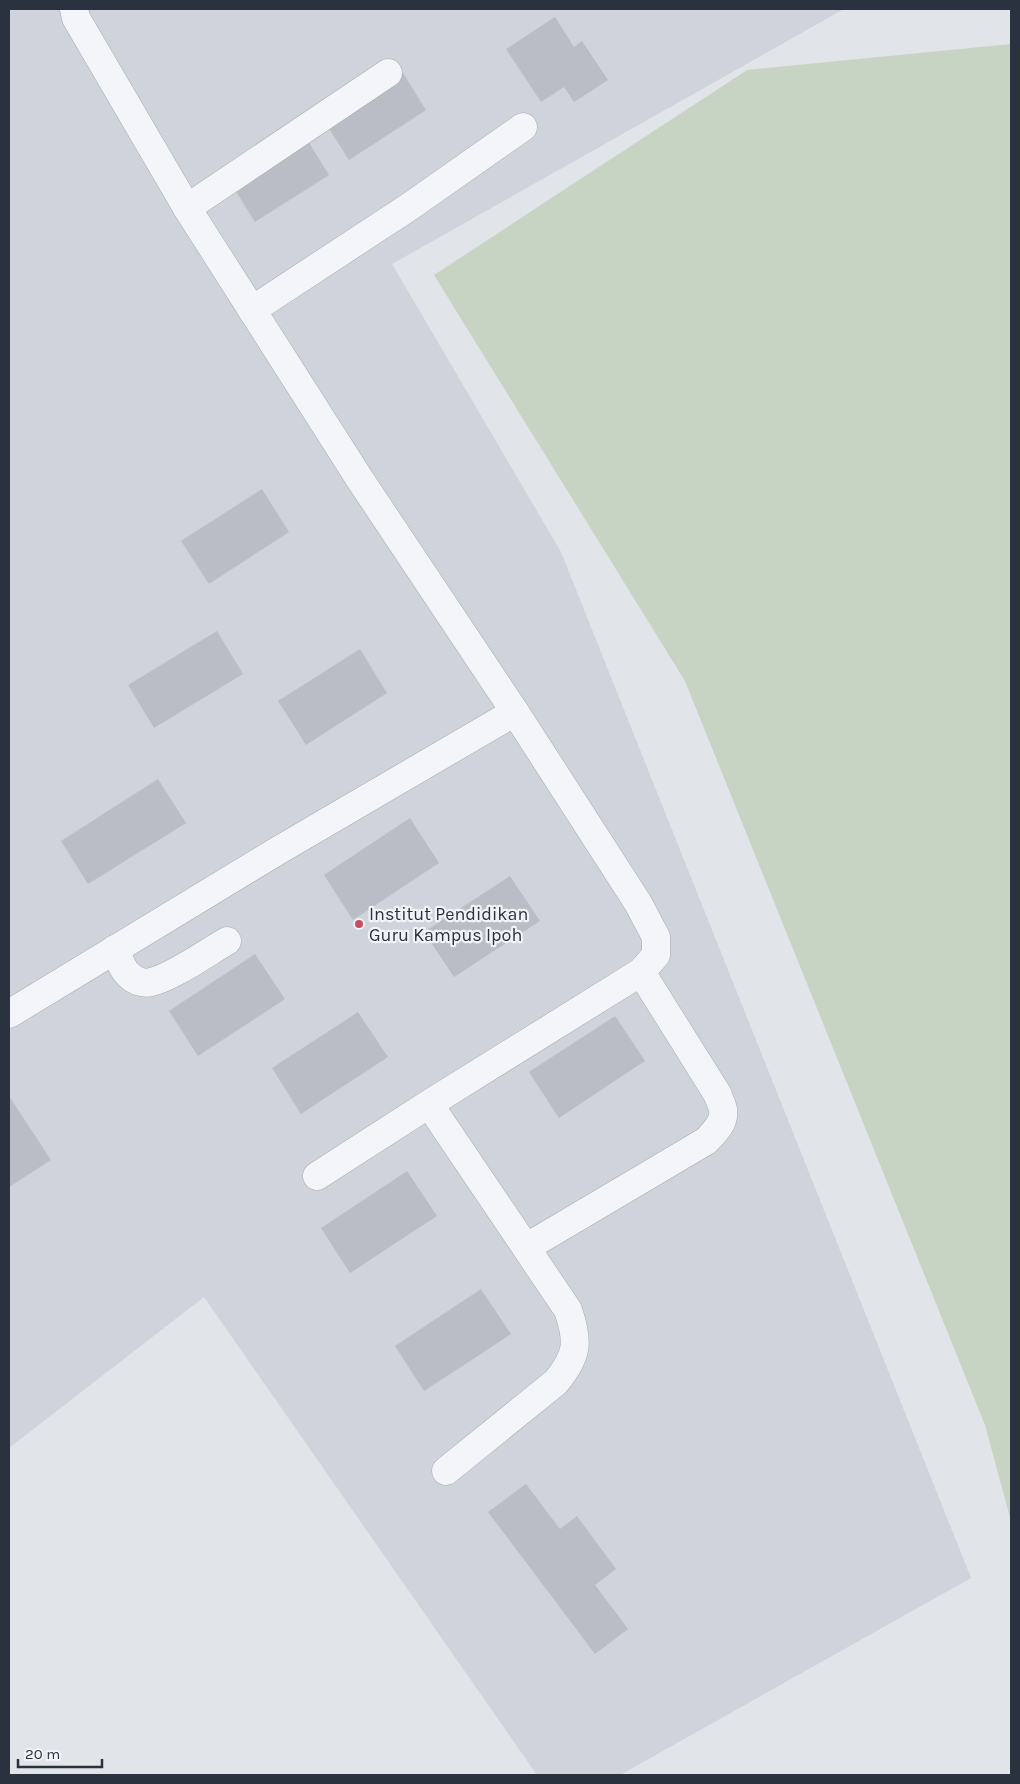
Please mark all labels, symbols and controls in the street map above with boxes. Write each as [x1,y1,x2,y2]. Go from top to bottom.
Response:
place label: Institut Pendidikan Guru Kampus Ipoh [369,903,528,946]
marker: Institut Pendidikan Guru Kampus Ipoh [353,918,365,930]
scale bar [18,1736,101,1768]
text: 20 m [25,1745,60,1763]

